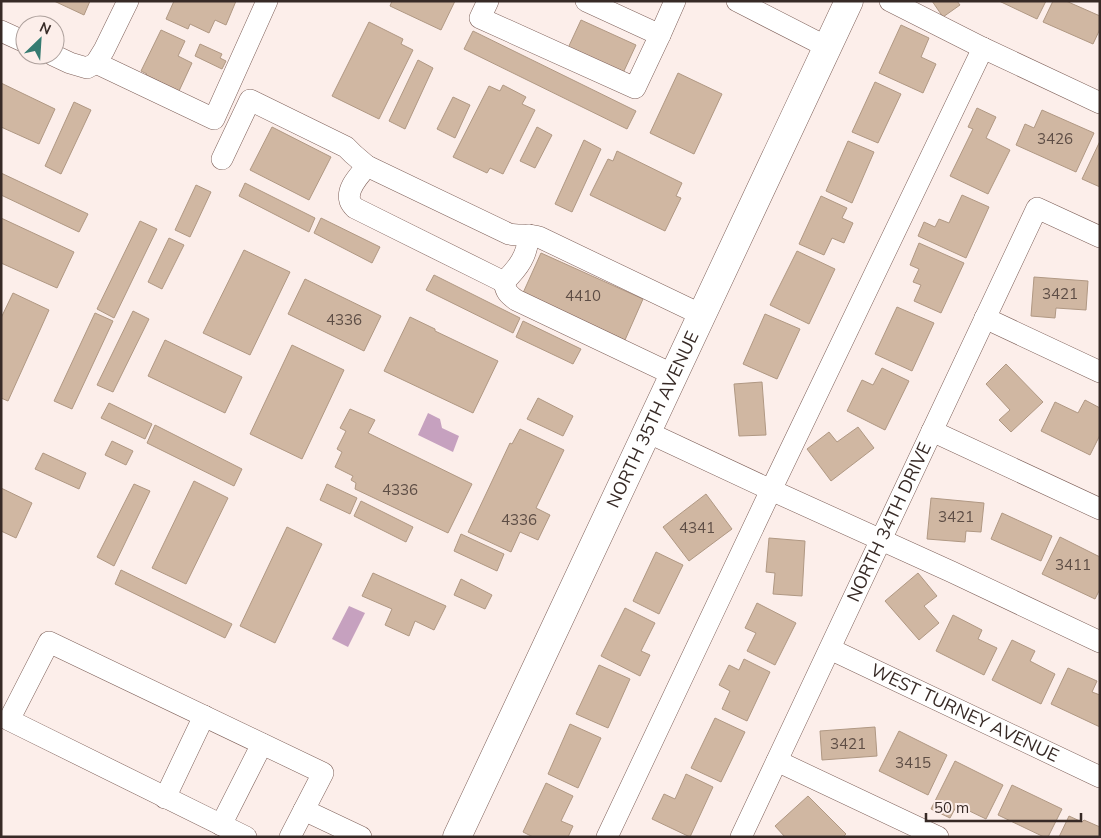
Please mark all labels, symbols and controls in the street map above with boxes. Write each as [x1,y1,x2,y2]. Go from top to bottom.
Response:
north arrow [15,15,65,65]
text: N [37,18,54,39]
house number: 3426 [1037,129,1073,148]
house number: 3421 [1042,284,1078,303]
house number: 4410 [565,286,601,305]
house number: 4336 [326,310,362,329]
street label: NORTH 35TH AVENUE [601,327,704,511]
street label: NORTH 34TH DRIVE [841,438,936,605]
house number: 4336 [382,480,418,499]
house number: 3421 [938,507,974,526]
house number: 4336 [501,510,537,529]
house number: 4341 [679,518,715,537]
house number: 3411 [1055,555,1091,574]
street label: WEST TURNEY AVENUE [867,658,1063,767]
house number: 3421 [830,734,866,753]
house number: 3415 [895,753,931,772]
scale bar [926,790,1081,822]
text: 50 m [934,798,969,817]

